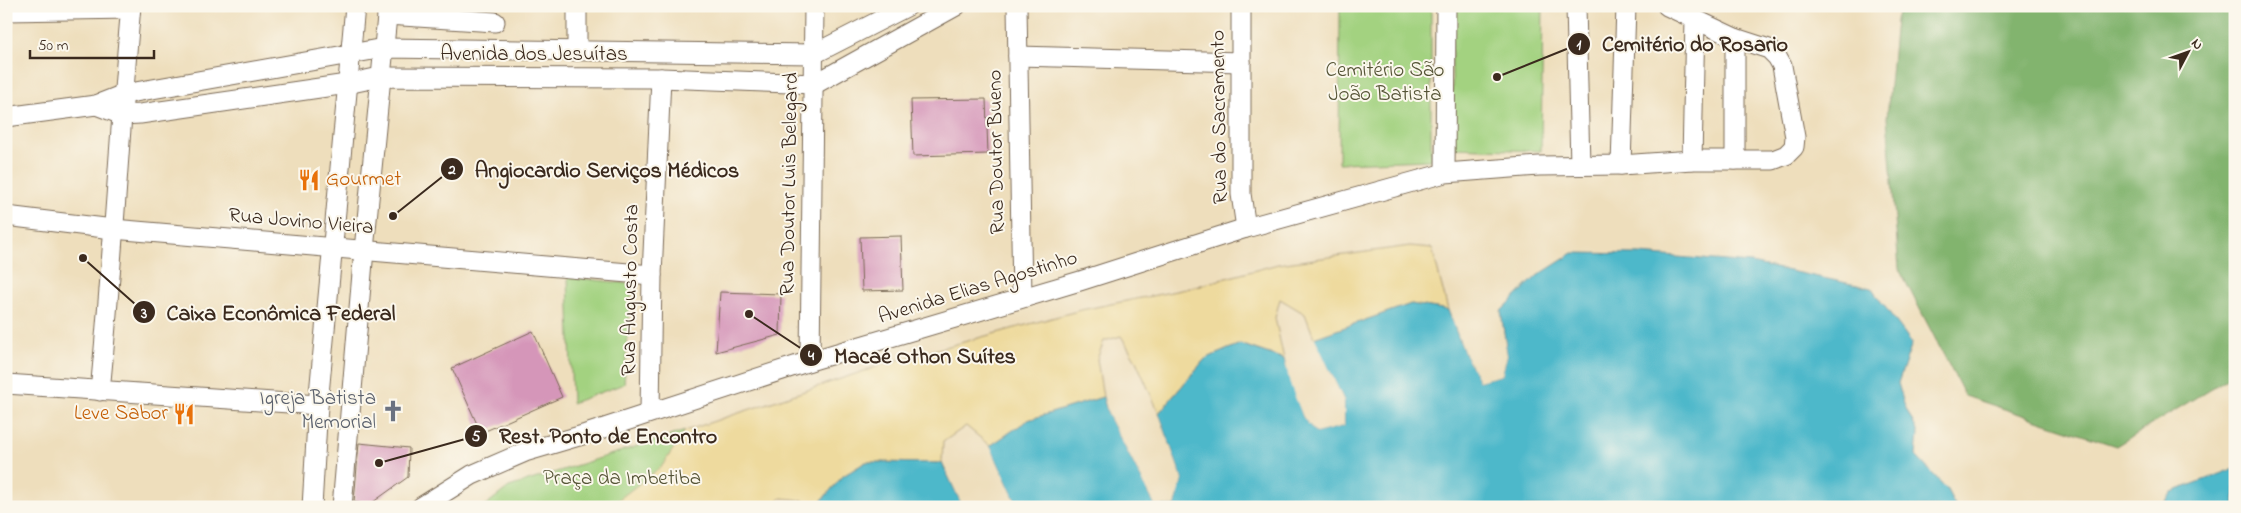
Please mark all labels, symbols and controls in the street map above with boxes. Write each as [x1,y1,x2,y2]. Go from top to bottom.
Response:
callout: Cemitério do Rosario [1567,25,1798,62]
scale bar [30,28,154,60]
north arrow [2164,28,2214,78]
street label: Rua do Sacramento [1203,30,1237,204]
text: Cemitério do Rosario [1602,30,1788,62]
text: 1 [1577,34,1582,56]
text: N [2186,34,2208,55]
text: 50 m [38,35,69,57]
street label: Avenida dos Jesuítas [440,40,628,70]
park label: Cemitério São João Batista [1326,56,1445,110]
street label: Rua Doutor Bueno [981,69,1013,235]
street label: Rua Doutor Luis Belegard [773,72,809,296]
callout: Angiocardio Serviços Médicos [440,151,749,188]
text: Angiocardio Serviços Médicos [475,156,739,189]
text: 2 [447,159,456,181]
place label: Gourmet [326,165,401,195]
restaurant icon: Gourmet [296,167,322,193]
street label: Rua Jovino Vieira [227,201,375,243]
street label: Rua Augusto Costa [615,204,649,376]
street label: Avenida Elias Agostinho [875,243,1082,335]
callout: Caixa Econômica Federal [132,294,406,331]
text: Caixa Econômica Federal [167,299,396,331]
text: 3 [140,303,147,325]
callout: Macaé Othon Suítes [799,336,1025,373]
text: Macaé Othon Suítes [834,342,1016,374]
text: 4 [807,345,815,367]
place label: Igreja Batista Memorial [260,384,376,438]
church icon: Igreja Batista Memorial [380,398,406,424]
place label: Leve Sabor [74,399,168,429]
restaurant icon: Leve Sabor [171,401,197,427]
callout: Rest. Ponto de Encontro [464,417,727,454]
text: Rest. Ponto de Encontro [499,422,717,454]
text: 5 [472,426,481,448]
park label: Praça da Imbetiba [543,464,701,494]

